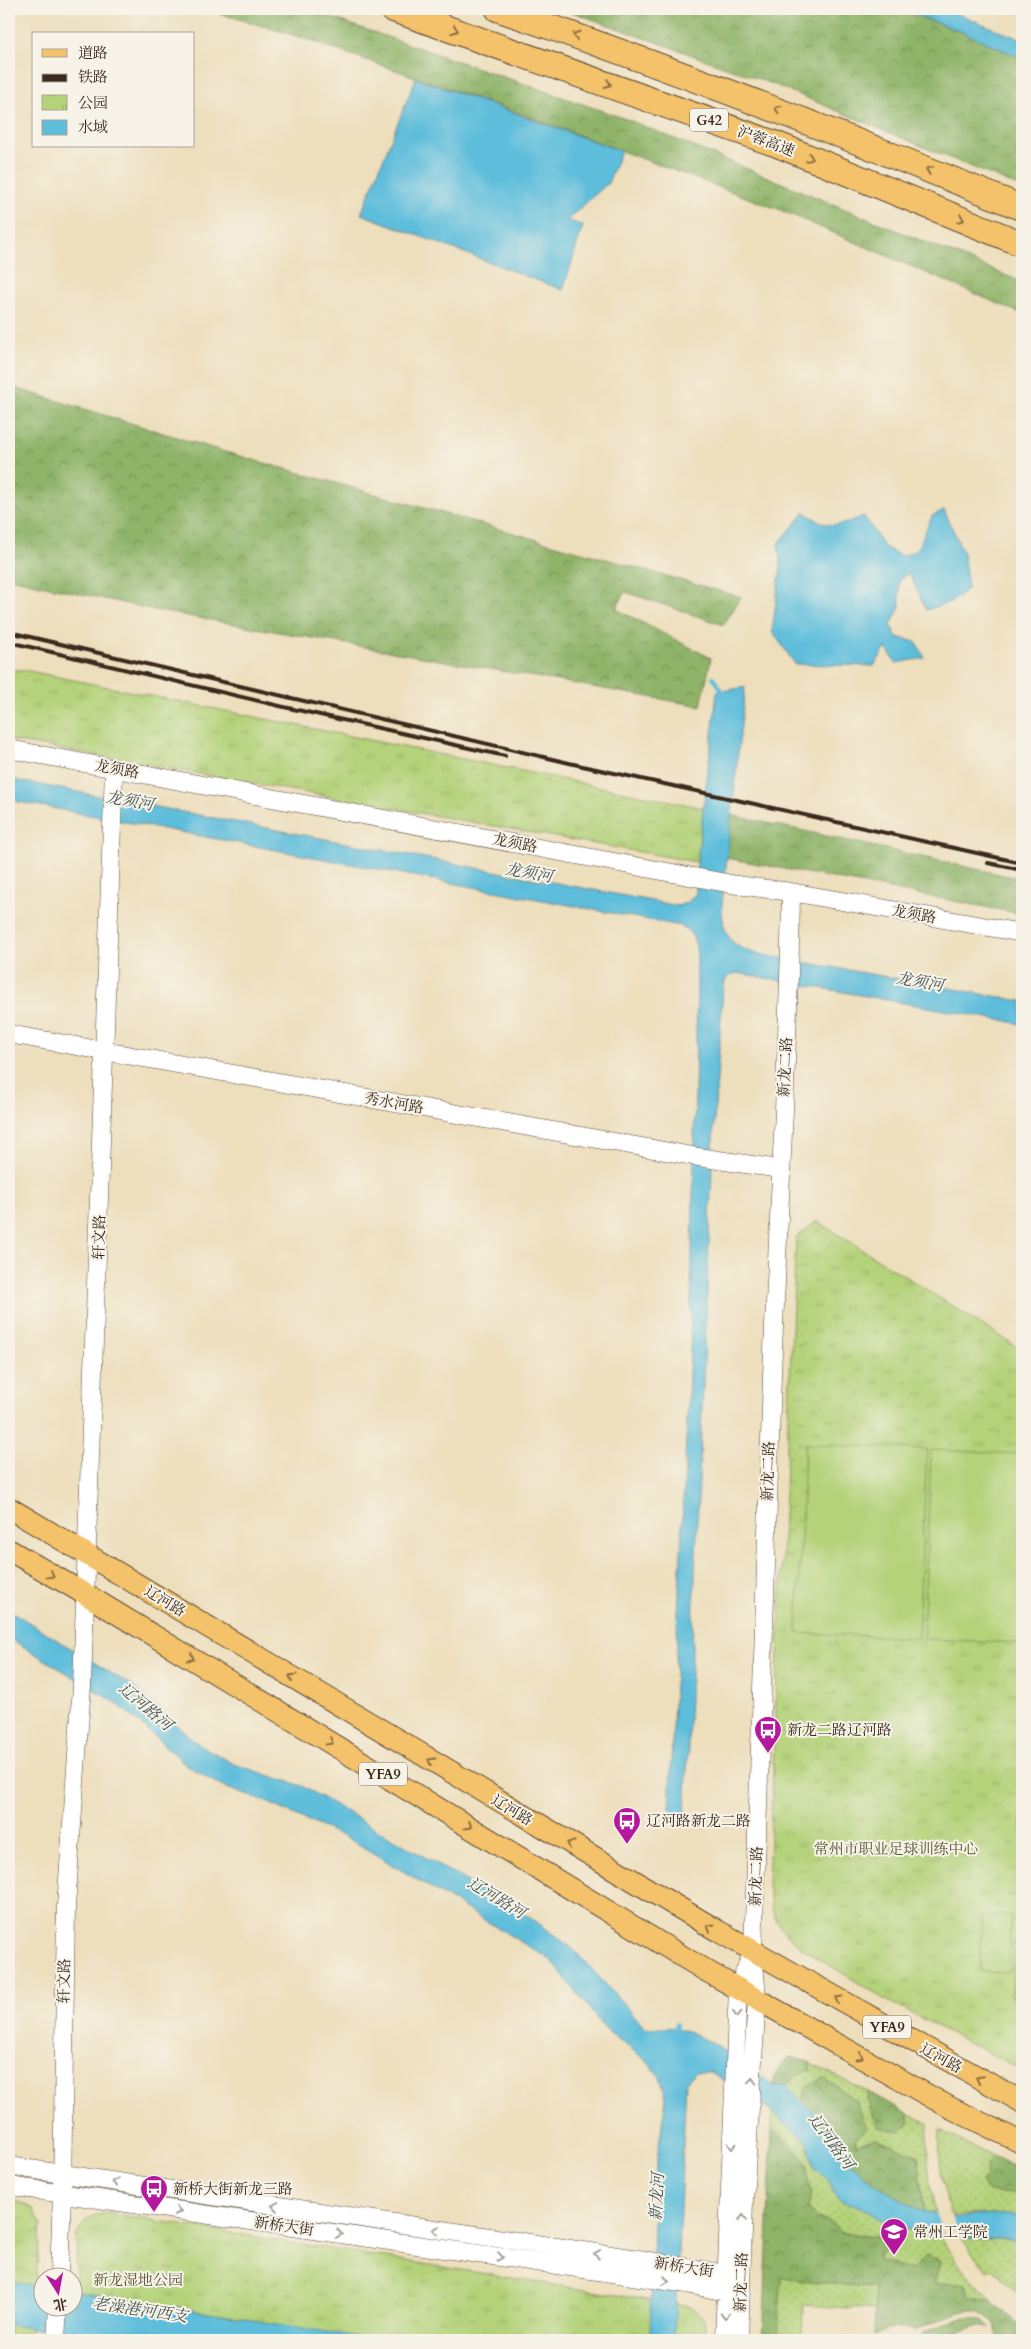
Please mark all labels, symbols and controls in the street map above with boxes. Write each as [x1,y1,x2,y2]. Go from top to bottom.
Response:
one-way arrow [450,25,459,35]
one-way arrow [572,31,581,41]
legend [32,32,195,148]
text: 道路 [78,43,108,63]
text: 铁路 [78,67,108,87]
one-way arrow [603,78,612,88]
text: 公园 [78,93,108,113]
one-way arrow [774,105,782,115]
road number: G42 [690,108,728,132]
text: 水域 [78,117,108,137]
street label: 沪蓉高速 [734,121,798,161]
one-way arrow [805,152,814,162]
one-way arrow [925,165,933,175]
one-way arrow [956,213,964,223]
street label: 龙须路 [93,755,141,783]
water label: 龙须河 [104,786,158,817]
street label: 龙须路 [491,829,539,857]
water label: 龙须河 [503,858,557,889]
street label: 龙须路 [890,900,938,928]
water label: 龙须河 [894,967,948,998]
street label: 新龙二路 [773,1037,797,1097]
street label: 秀水河路 [363,1088,425,1118]
street label: 轩文路 [88,1214,110,1260]
street label: 新龙二路 [757,1441,779,1501]
one-way arrow [46,1568,55,1578]
street label: 辽河路 [141,1581,189,1621]
one-way arrow [185,1651,194,1661]
one-way arrow [288,1674,297,1684]
water label: 辽河路河 [114,1678,179,1738]
bus stop icon: 新龙二路辽河路 [753,1715,783,1754]
place label: 新龙二路辽河路 [787,1720,892,1740]
one-way arrow [324,1736,333,1746]
one-way arrow [427,1758,436,1768]
road number: YFA9 [359,1762,407,1786]
street label: 辽河路 [488,1790,536,1830]
bus stop icon: 辽河路新龙二路 [612,1806,642,1845]
place label: 辽河路新龙二路 [646,1811,751,1831]
one-way arrow [463,1820,472,1830]
park label: 常州市职业足球训练中心 [813,1839,979,1859]
one-way arrow [567,1841,576,1851]
street label: 新龙二路 [745,1846,767,1906]
water label: 辽河路河 [463,1872,532,1925]
one-way arrow [707,1923,716,1933]
street label: 轩文路 [54,1958,74,2004]
one-way arrow [834,1995,843,2005]
one-way arrow [732,2011,742,2019]
road number: YFA9 [863,2015,911,2038]
street label: 辽河路 [916,2038,966,2078]
one-way arrow [855,2050,864,2060]
one-way arrow [975,2075,984,2085]
one-way arrow [746,2077,757,2085]
water label: 辽河路河 [803,2109,861,2176]
one-way arrow [727,2143,737,2151]
water label: 新龙河 [645,2170,669,2222]
bus stop icon: 新桥大街新龙三路 [139,2174,169,2213]
one-way arrow [110,2177,118,2188]
place label: 新桥大街新龙三路 [173,2179,293,2199]
one-way arrow [271,2202,280,2212]
one-way arrow [175,2205,183,2216]
street label: 新桥大街 [253,2212,315,2240]
one-way arrow [738,2214,749,2222]
school or university icon: 常州工学院 [879,2217,909,2256]
place label: 常州工学院 [913,2222,988,2242]
one-way arrow [432,2226,440,2236]
one-way arrow [335,2228,343,2239]
one-way arrow [592,2249,601,2259]
one-way arrow [496,2251,504,2262]
street label: 新桥大街 [653,2252,715,2282]
street label: 新龙二路 [730,2252,752,2312]
north arrow [32,2266,82,2316]
park label: 新龙湿地公园 [93,2270,183,2290]
one-way arrow [662,2275,670,2285]
water label: 老澡港河西支 [91,2292,191,2328]
text: 北 [52,2294,69,2315]
one-way arrow [720,2313,731,2321]

